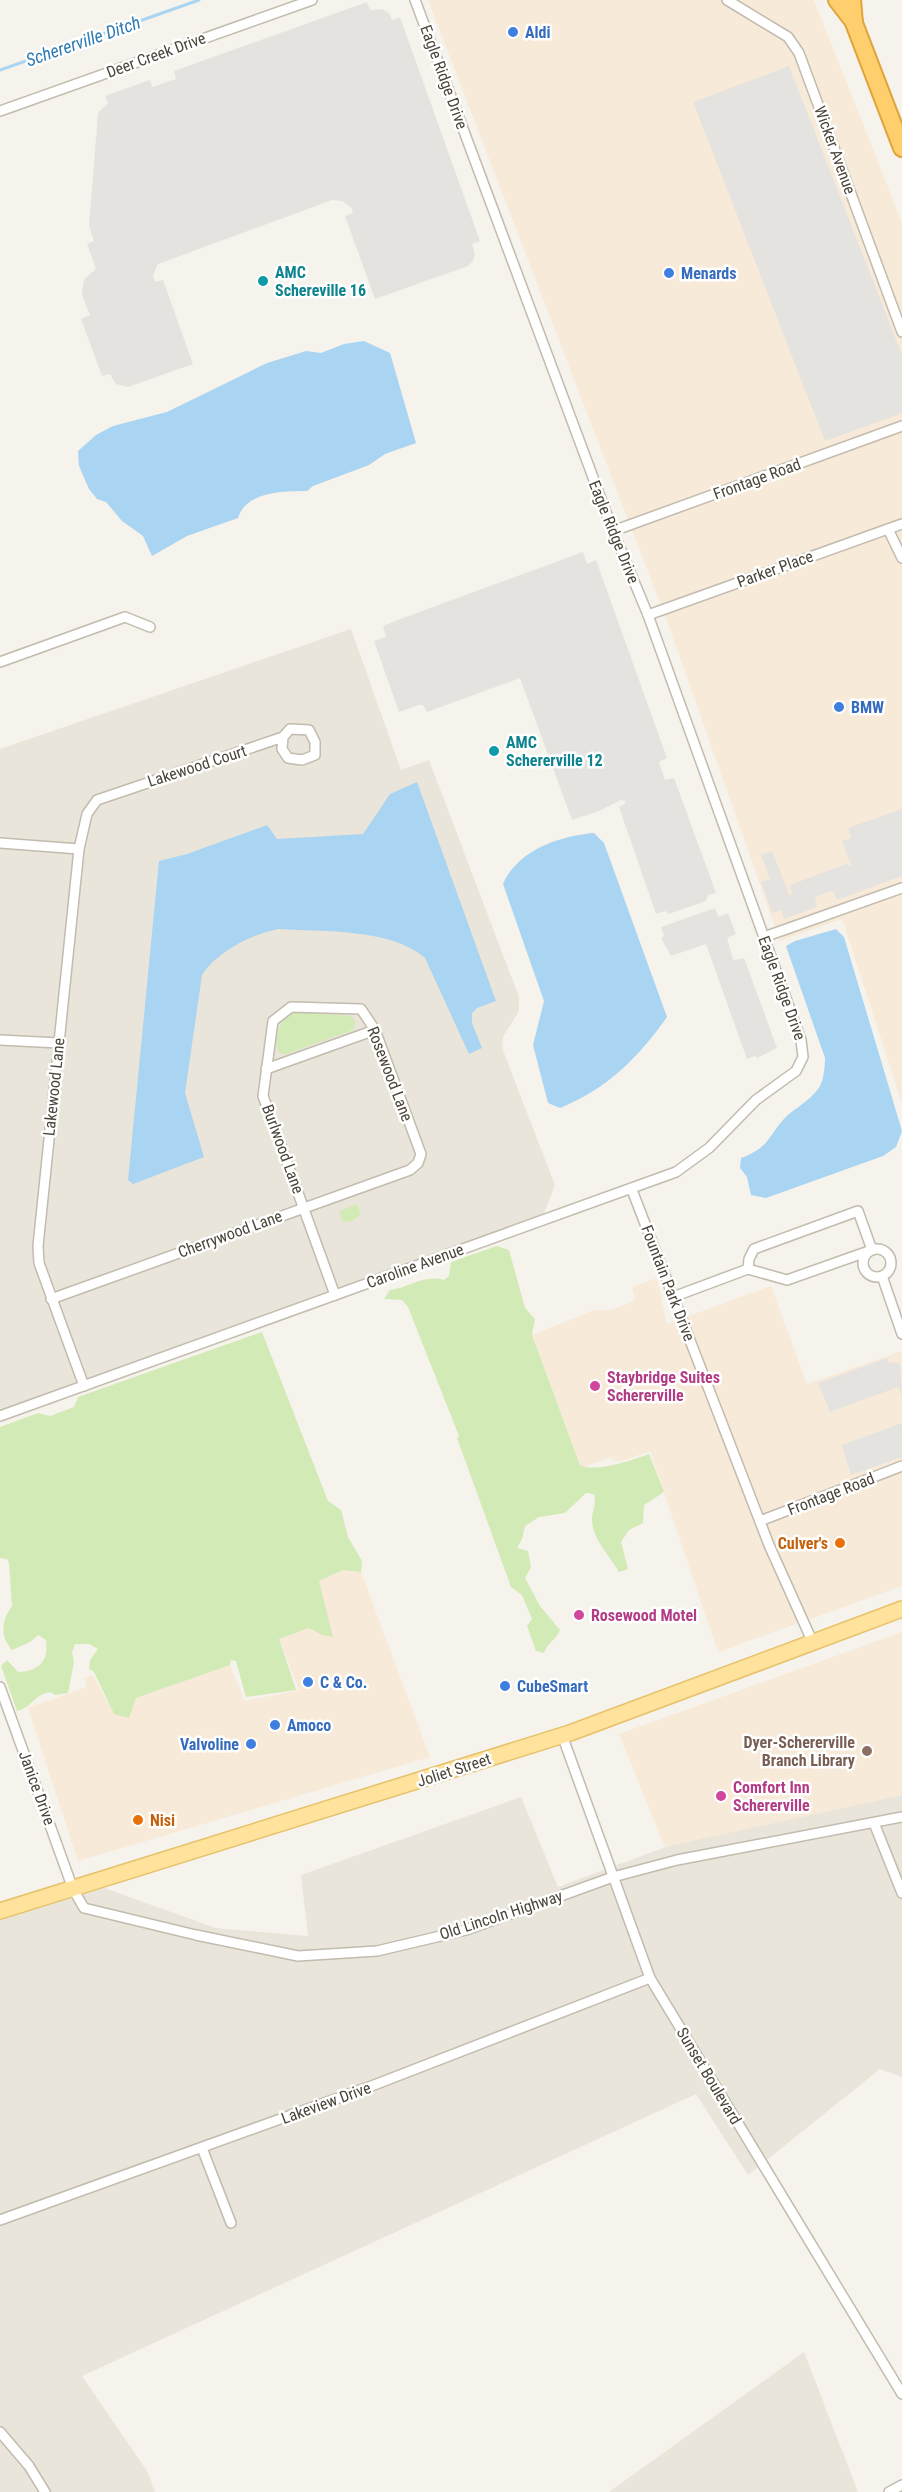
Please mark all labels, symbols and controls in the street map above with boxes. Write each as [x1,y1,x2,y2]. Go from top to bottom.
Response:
water label: Schererville Ditch [23,12,143,70]
street label: Eagle Ridge Drive [416,22,472,132]
place label: Aldi [525,23,551,42]
marker: Aldi [506,25,520,39]
street label: Deer Creek Drive [104,28,208,82]
street label: Wicker Avenue [810,103,860,197]
place label: AMC Schereville 16 [275,263,366,300]
place label: Menards [681,264,737,283]
marker: Menards [662,266,676,280]
marker: AMC Schereville 16 [256,274,270,288]
street label: Frontage Road [711,454,803,504]
street label: Eagle Ridge Drive [585,478,643,586]
street label: Parker Place [734,546,816,592]
place label: BMW [851,698,884,717]
marker: BMW [832,700,846,714]
place label: AMC Schererville 12 [506,733,603,770]
street label: Lakewood Court [145,741,249,791]
marker: AMC Schererville 12 [487,744,501,758]
street label: Eagle Ridge Drive [754,933,810,1043]
street label: Rosewood Lane [363,1024,417,1124]
street label: Lakewood Lane [39,1037,69,1137]
street label: Burlwood Lane [258,1102,308,1196]
street label: Cherrywood Lane [175,1206,285,1262]
street label: Fountain Park Drive [637,1222,699,1344]
street label: Caroline Avenue [364,1240,466,1292]
place label: Staybridge Suites Schererville [607,1368,720,1405]
marker: Staybridge Suites Schererville [588,1379,602,1393]
street label: Frontage Road [785,1469,877,1519]
place label: Culver's [778,1534,828,1553]
marker: Culver's [833,1536,847,1550]
place label: Rosewood Motel [591,1606,697,1625]
marker: Rosewood Motel [572,1608,586,1622]
place label: C & Co. [320,1673,367,1692]
marker: C & Co. [301,1675,315,1689]
place label: CubeSmart [517,1677,588,1696]
marker: CubeSmart [498,1679,512,1693]
place label: Amoco [287,1716,331,1735]
marker: Amoco [268,1718,282,1732]
place label: Dyer-Schererville Branch Library [744,1733,855,1770]
place label: Valvoline [180,1735,239,1754]
marker: Valvoline [244,1737,258,1751]
marker: Dyer-Schererville Branch Library [860,1744,874,1758]
street label: Janice Drive [15,1748,59,1828]
street label: Joliet Street [415,1749,494,1791]
place label: Comfort Inn Schererville [733,1778,810,1815]
marker: Comfort Inn Schererville [714,1789,728,1803]
place label: Nisi [150,1811,175,1830]
marker: Nisi [131,1813,145,1827]
street label: Old Lincoln Highway [437,1886,565,1944]
street label: Sunset Boulevard [673,2024,745,2128]
street label: Lakeview Drive [279,2078,373,2128]

